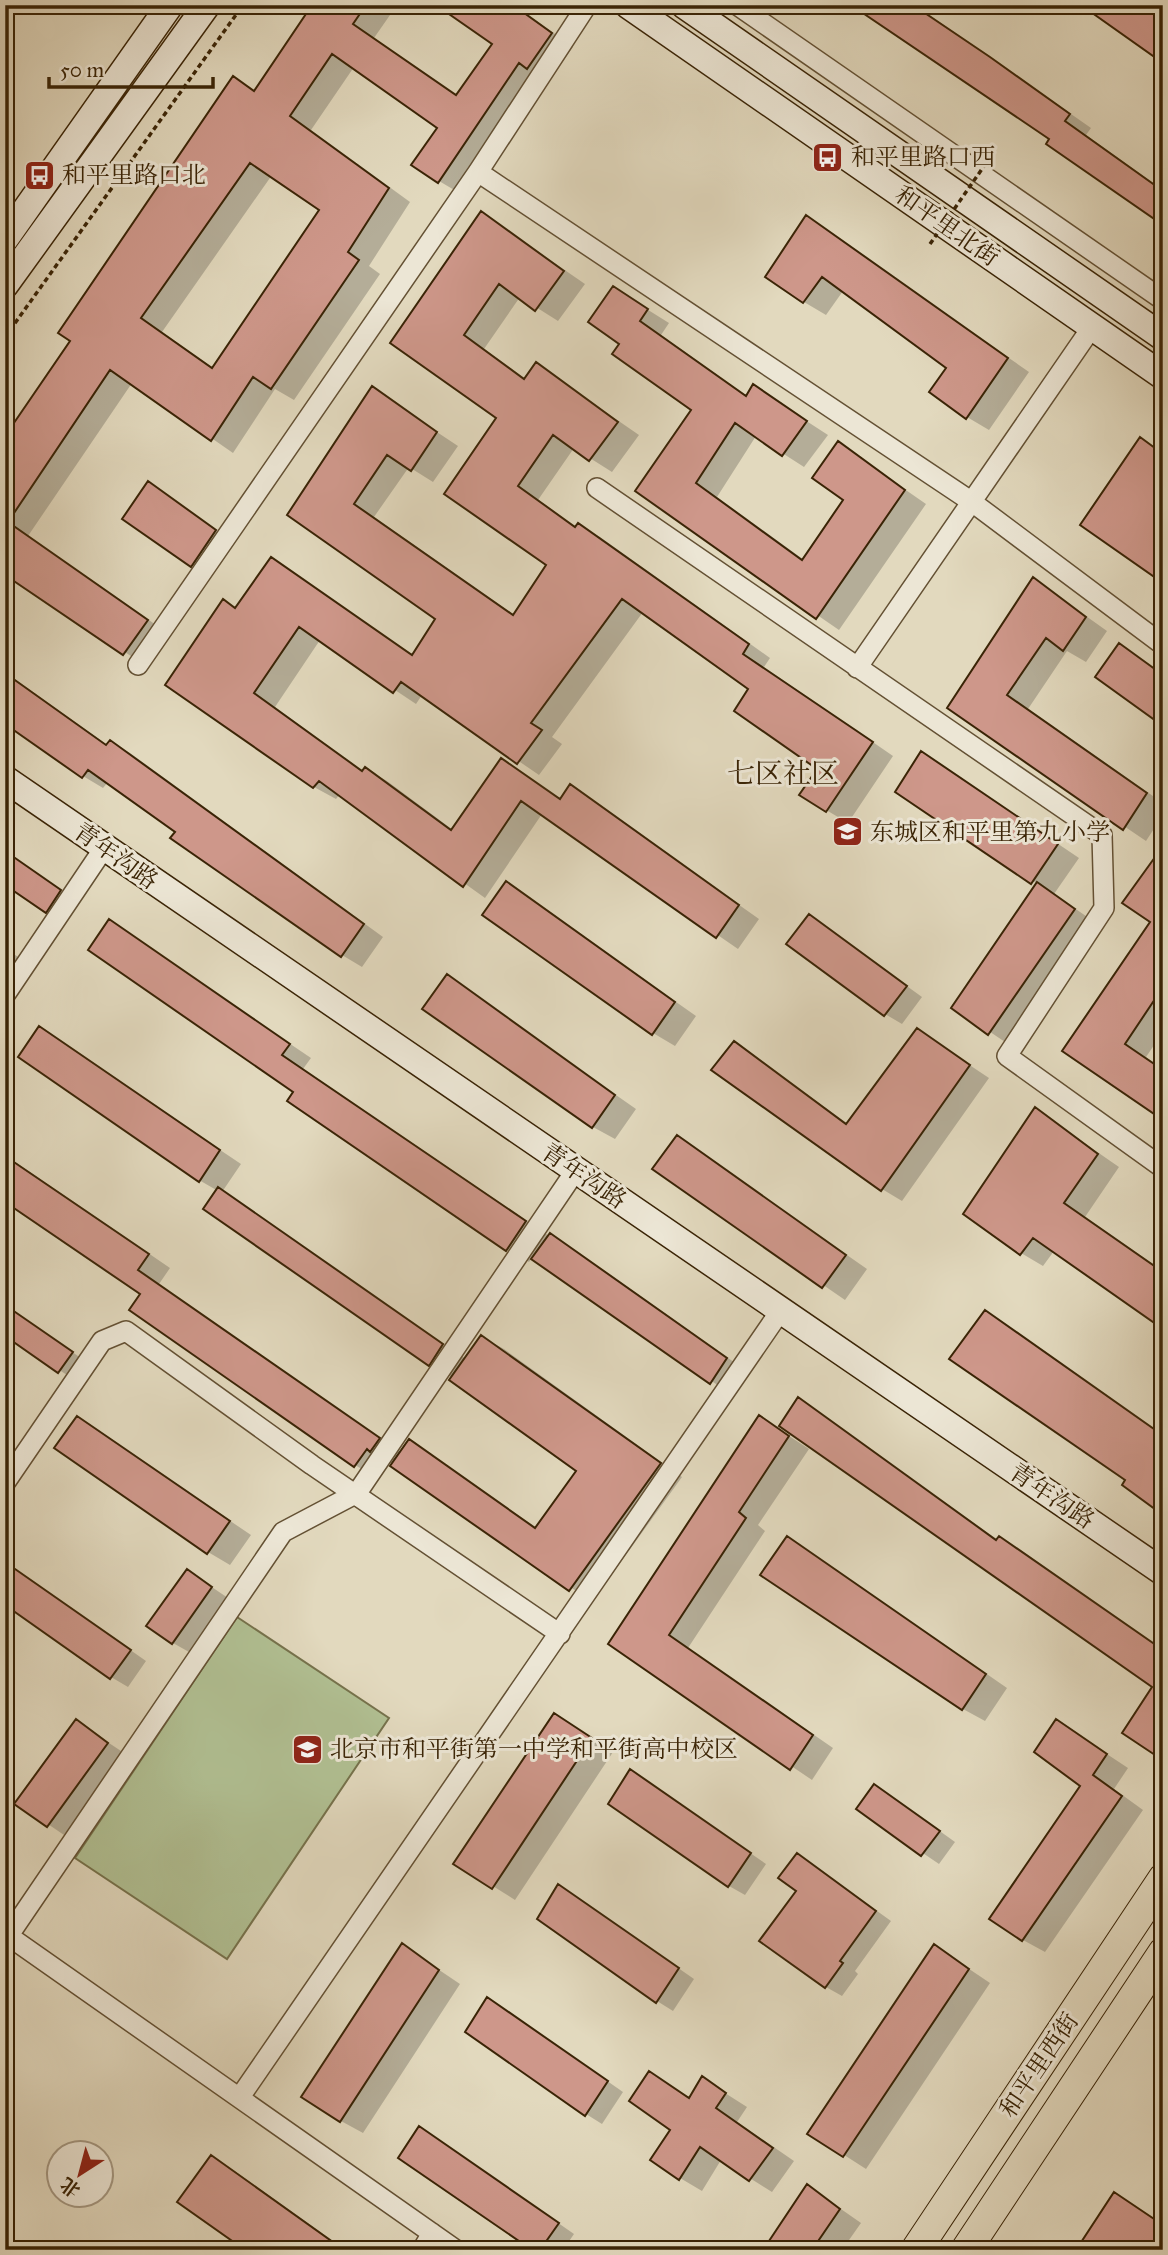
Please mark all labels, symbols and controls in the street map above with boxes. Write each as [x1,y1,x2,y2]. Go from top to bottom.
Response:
scale bar [49,46,214,90]
text: 50 m [60,57,105,83]
bus stop icon: 和平里路口西 [811,140,845,174]
place label: 和平里路口西 [851,142,995,172]
bus stop icon: 和平里路口北 [22,158,56,192]
place label: 和平里路口北 [62,160,206,190]
street label: 和平里北街 [889,179,1005,273]
district label: 七区社区 [727,756,839,791]
school or university icon: 东城区和平里第九小学 [830,815,864,849]
street label: 青年沟路 [68,816,164,896]
place label: 东城区和平里第九小学 [870,817,1110,847]
street label: 青年沟路 [536,1137,632,1215]
street label: 青年沟路 [1004,1457,1100,1535]
school or university icon: 北京市和平街第一中学和平街高中校区 [290,1732,324,1766]
place label: 北京市和平街第一中学和平街高中校区 [330,1734,738,1764]
street label: 和平里西街 [993,2007,1085,2123]
north arrow [46,2140,116,2210]
text: 北 [56,2172,85,2202]

